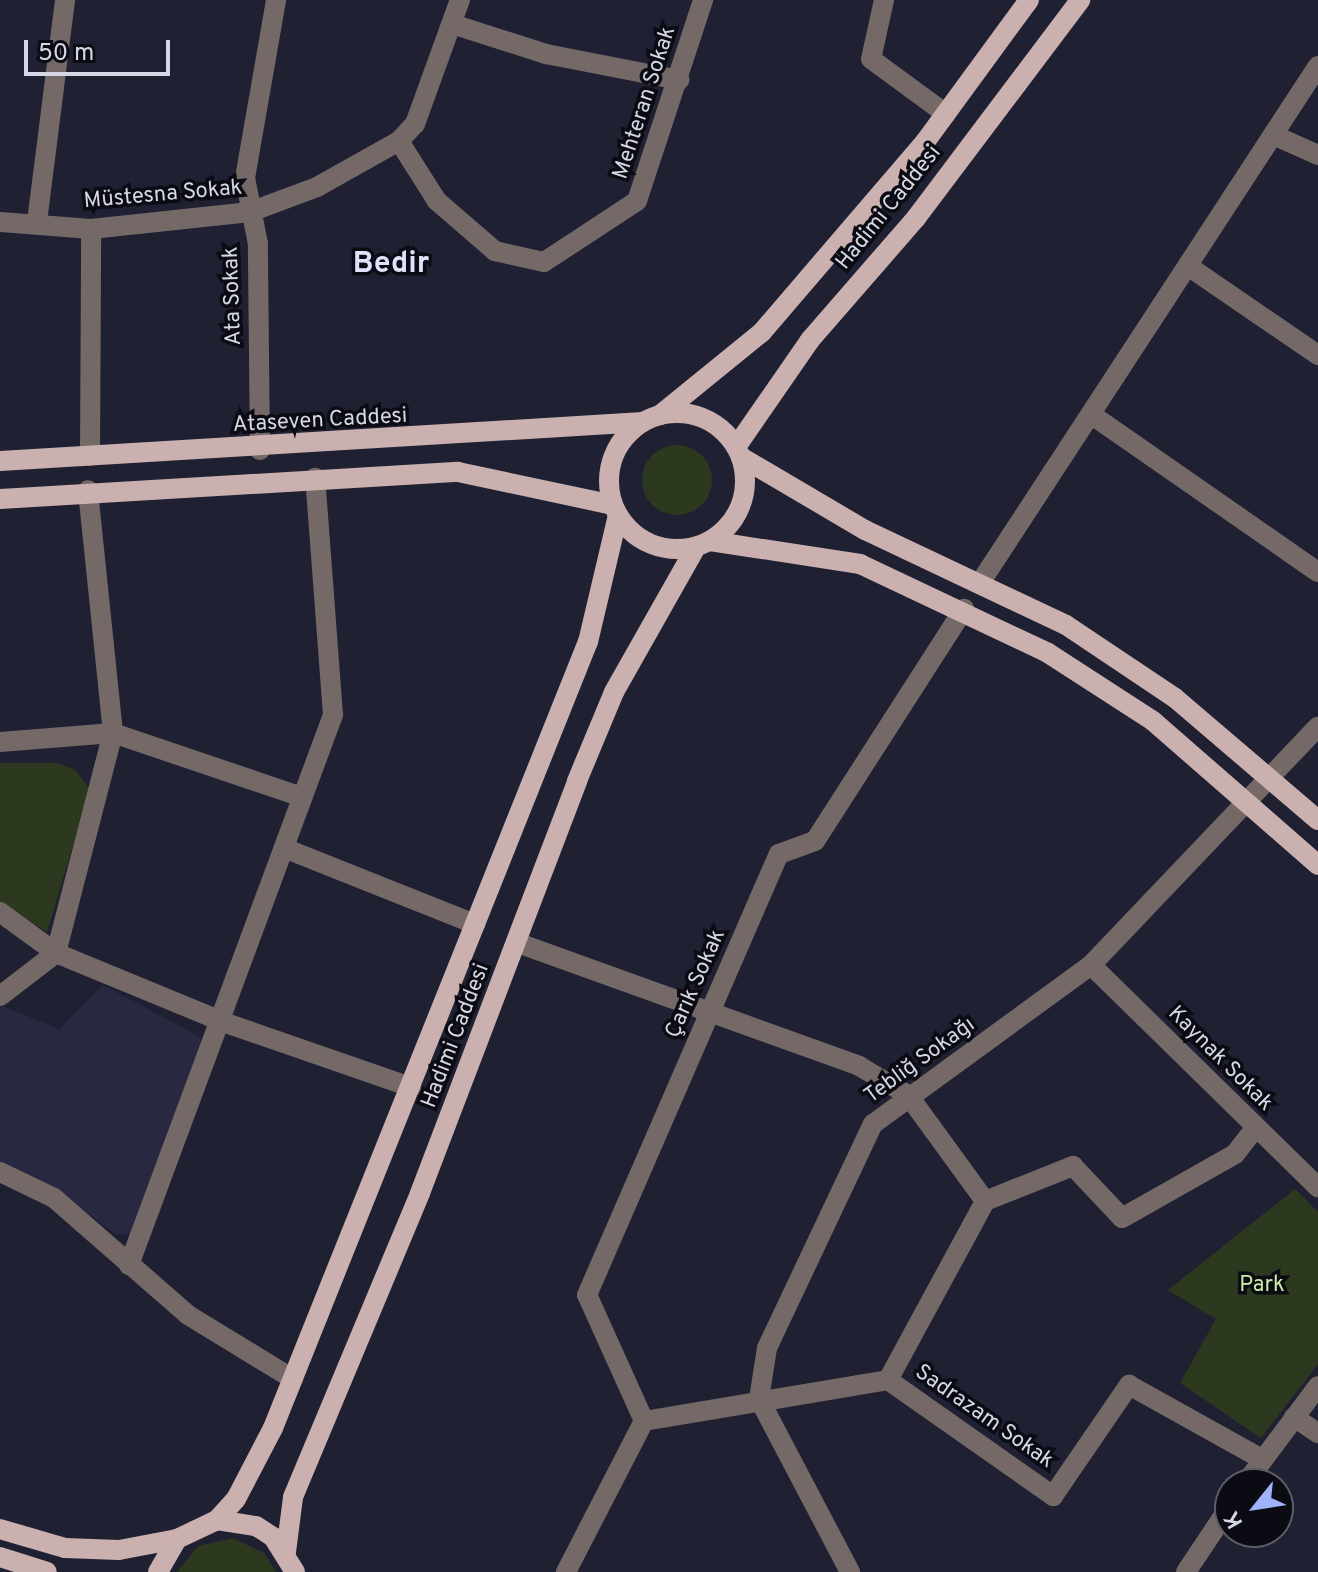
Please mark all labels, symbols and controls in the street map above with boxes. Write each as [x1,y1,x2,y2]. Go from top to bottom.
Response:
street label: Mehteran Sokak [608,23,682,183]
scale bar [28,24,174,74]
text: 50 m [38,39,94,69]
street label: Hadimi Caddesi [831,140,947,276]
street label: Müstesna Sokak [83,175,243,215]
street label: Ata Sokak [218,246,248,346]
district label: Bedir [353,247,429,283]
street label: Ataseven Caddesi [232,403,408,439]
street label: Çarık Sokak [660,925,732,1043]
street label: Hadimi Caddesi [416,960,496,1112]
street label: Kaynak Sokak [1162,1001,1278,1117]
street label: Tebliğ Sokağı [860,1012,980,1110]
park label: Park [1239,1273,1285,1299]
street label: Sadrazam Sokak [910,1359,1058,1475]
north arrow [1214,1468,1294,1548]
text: K [1219,1506,1250,1533]

